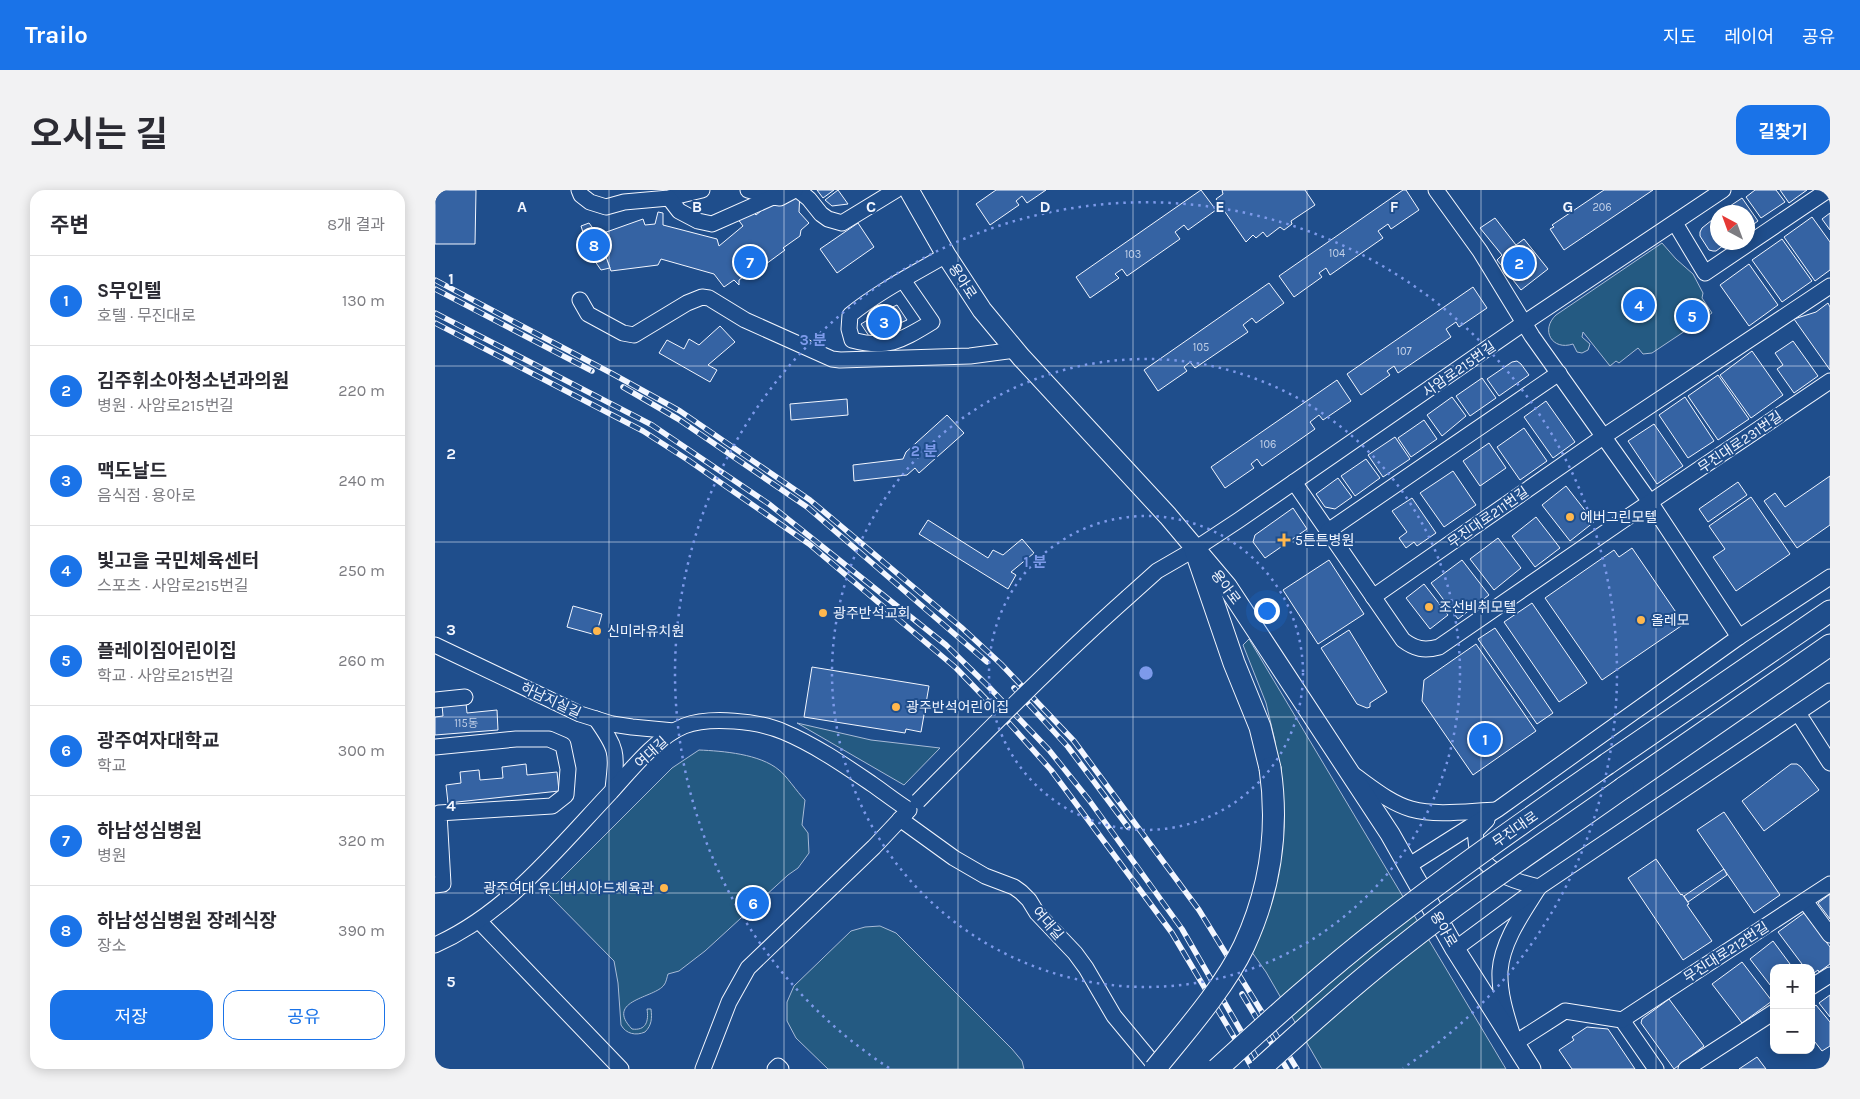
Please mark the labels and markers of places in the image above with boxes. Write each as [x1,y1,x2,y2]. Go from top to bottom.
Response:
pin: 8 [578,226,610,264]
pin: 7 [734,243,766,281]
pin: 2 [1503,244,1535,282]
pin: 4 [1623,286,1655,324]
pin: 5 [1676,297,1708,335]
pin: 3 [868,303,900,341]
place label: 에버그린모텔 [1580,509,1657,526]
marker: 에버그린모텔 [1564,511,1576,523]
place label: 5튼튼병원 [1295,532,1354,549]
marker: 5튼튼병원 [1277,533,1291,547]
place label: 조선비취모텔 [1439,599,1516,616]
marker: 조선비취모텔 [1423,601,1435,613]
place label: 광주반석교회 [833,605,910,622]
marker: 광주반석교회 [817,607,829,619]
place label: 올레모 [1651,612,1690,629]
marker: 올레모 [1635,614,1647,626]
place label: 신미라유치원 [607,623,684,640]
marker: 신미라유치원 [591,625,603,637]
centre of rings [1137,664,1155,682]
place label: 광주반석어린이집 [906,699,1009,716]
marker: 광주반석어린이집 [890,701,902,713]
pin: 1 [1469,720,1501,758]
place label: 광주여대 유니버시아드체육관 [483,880,654,897]
marker: 광주여대 유니버시아드체육관 [658,882,670,894]
pin: 6 [737,884,769,922]

